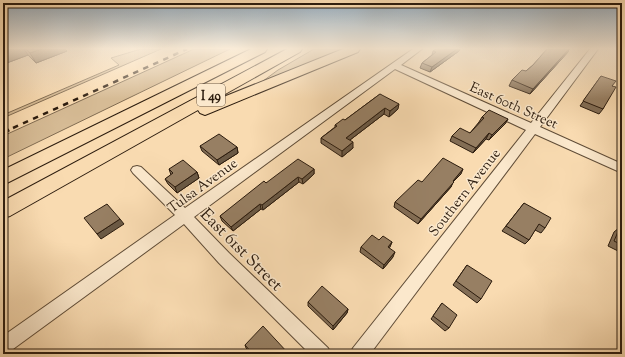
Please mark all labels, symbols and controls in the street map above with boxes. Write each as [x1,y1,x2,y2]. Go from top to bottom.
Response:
street label: East 60th Street [466,78,561,135]
road number: I 49 [197,84,225,106]
street label: Southern Avenue [425,145,506,241]
street label: Tulsa Avenue [164,154,242,219]
street label: East 61st Street [194,204,287,297]

